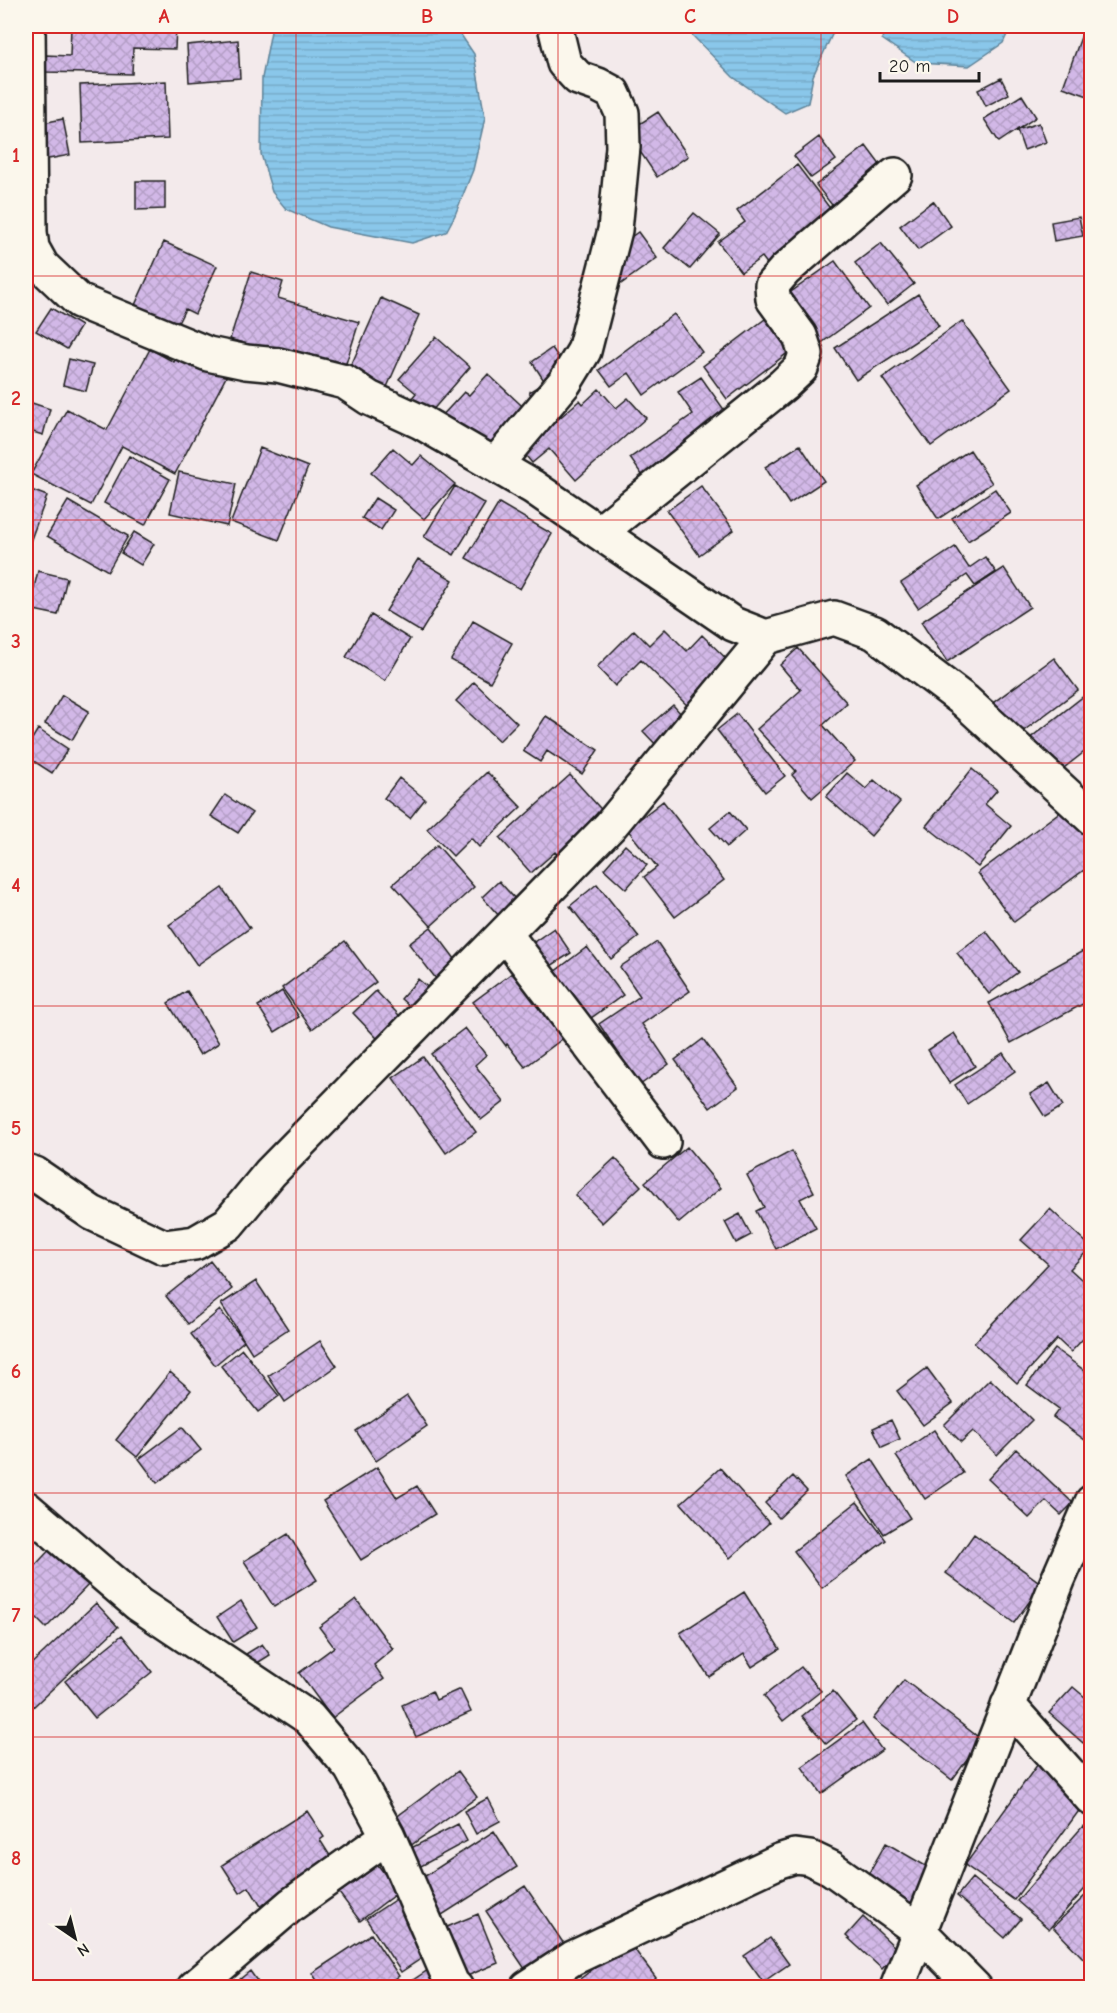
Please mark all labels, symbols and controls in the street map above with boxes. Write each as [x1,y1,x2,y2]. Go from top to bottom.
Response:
text: A [158,5,170,28]
text: B [421,5,433,28]
text: C [684,5,696,28]
text: D [947,5,959,28]
scale bar [880,45,979,83]
text: 20 m [889,56,930,77]
text: 1 [12,144,20,167]
text: 2 [11,387,21,410]
text: 3 [11,630,21,653]
text: 4 [11,874,21,897]
text: 5 [11,1117,21,1140]
text: 6 [11,1360,21,1383]
text: 7 [12,1604,21,1627]
text: 8 [11,1847,21,1870]
north arrow [45,1908,105,1968]
text: N [74,1939,92,1960]

